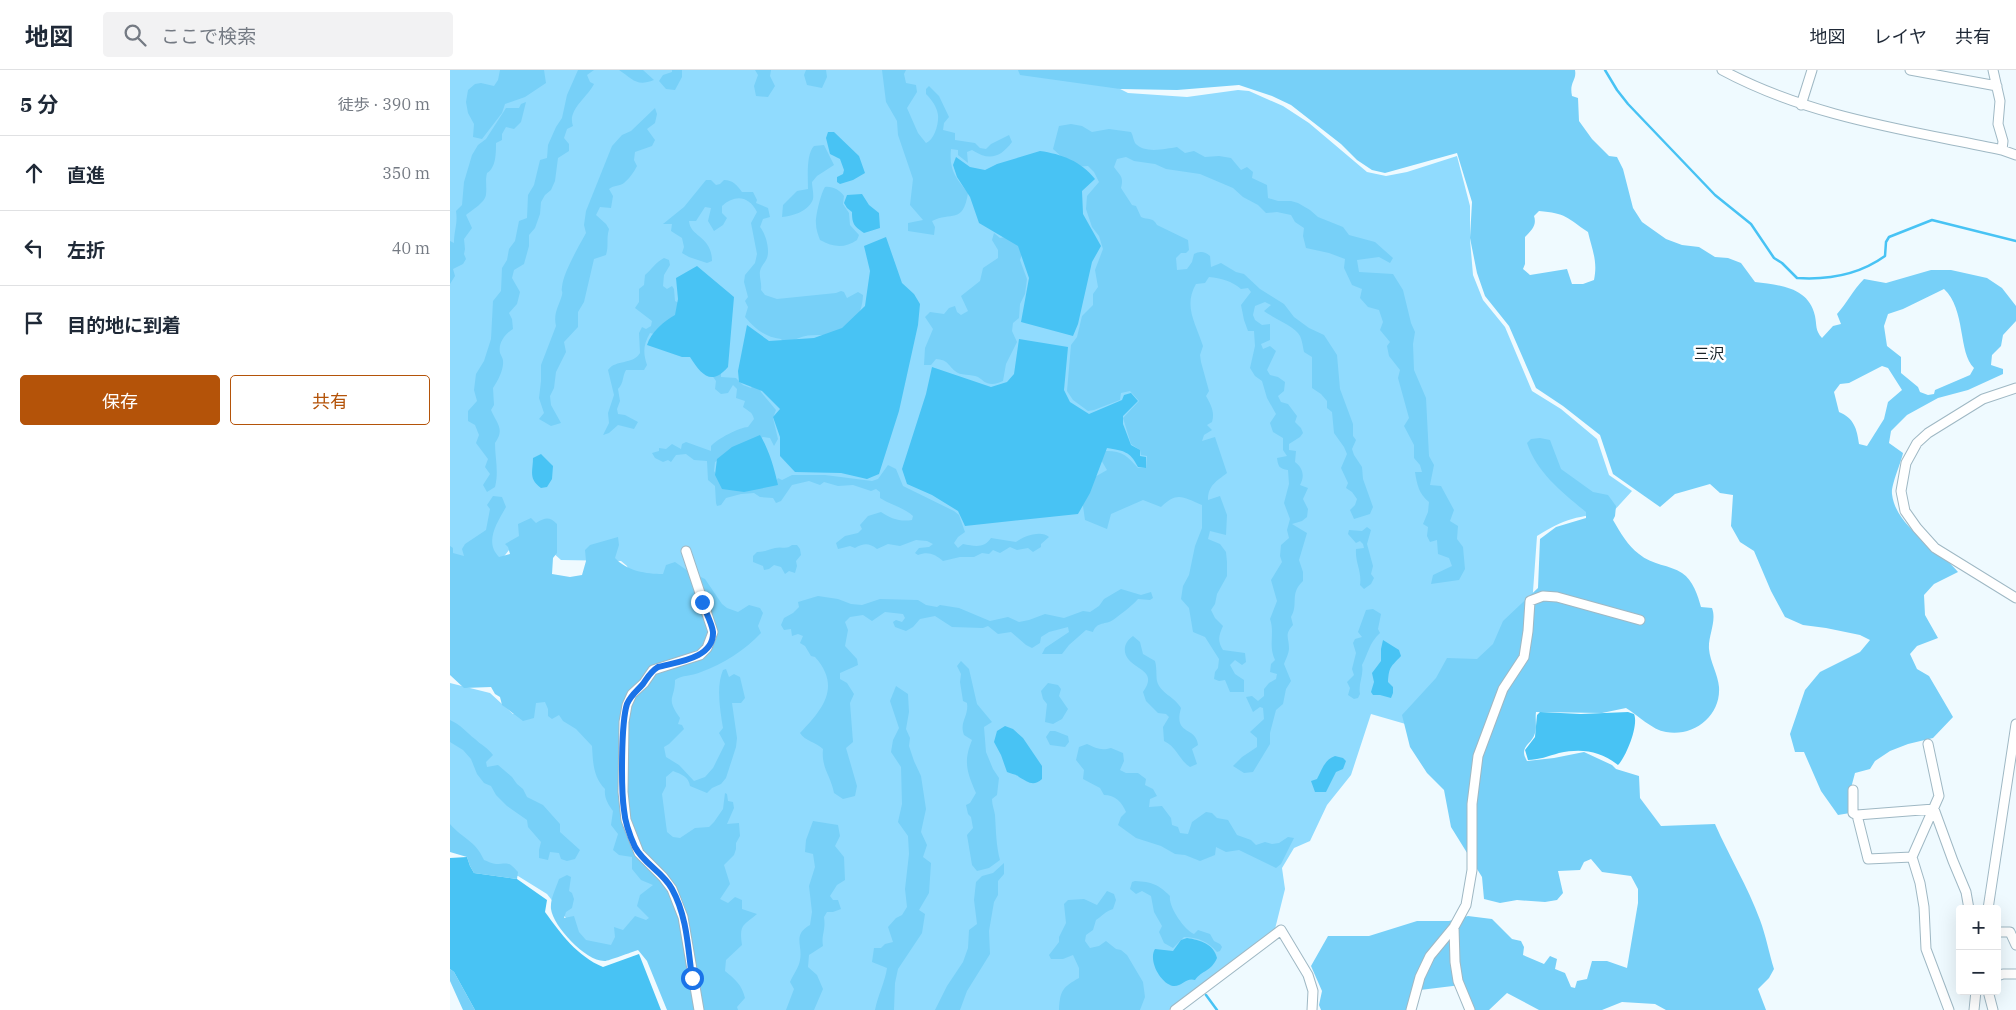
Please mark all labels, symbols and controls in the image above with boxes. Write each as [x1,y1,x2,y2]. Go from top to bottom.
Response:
search box [103,12,453,57]
text: 地図 [25,20,73,52]
icon: search [121,21,149,49]
text: ここで検索 [161,24,256,48]
text: 地図 [1810,25,1846,48]
text: レイヤ [1874,25,1927,48]
text: 共有 [1955,25,1991,48]
text: 5 分 [20,90,58,118]
text: 徒歩 · 390 m [338,94,430,114]
icon: ahead [20,159,48,187]
text: 直進 [67,163,105,187]
text: 350 m [382,163,430,183]
icon: left [20,234,48,262]
text: 左折 [67,238,105,262]
text: 40 m [392,238,430,258]
icon: arrive [20,309,48,337]
text: 目的地に到着 [67,313,181,337]
district label: 三沢 [1694,344,1724,363]
button: 保存 [20,375,220,425]
button: 共有 [230,375,430,425]
route end [691,591,714,614]
map controls [1956,905,2001,995]
button: + [1956,905,2001,950]
button: − [1956,950,2001,995]
route start [681,967,704,990]

